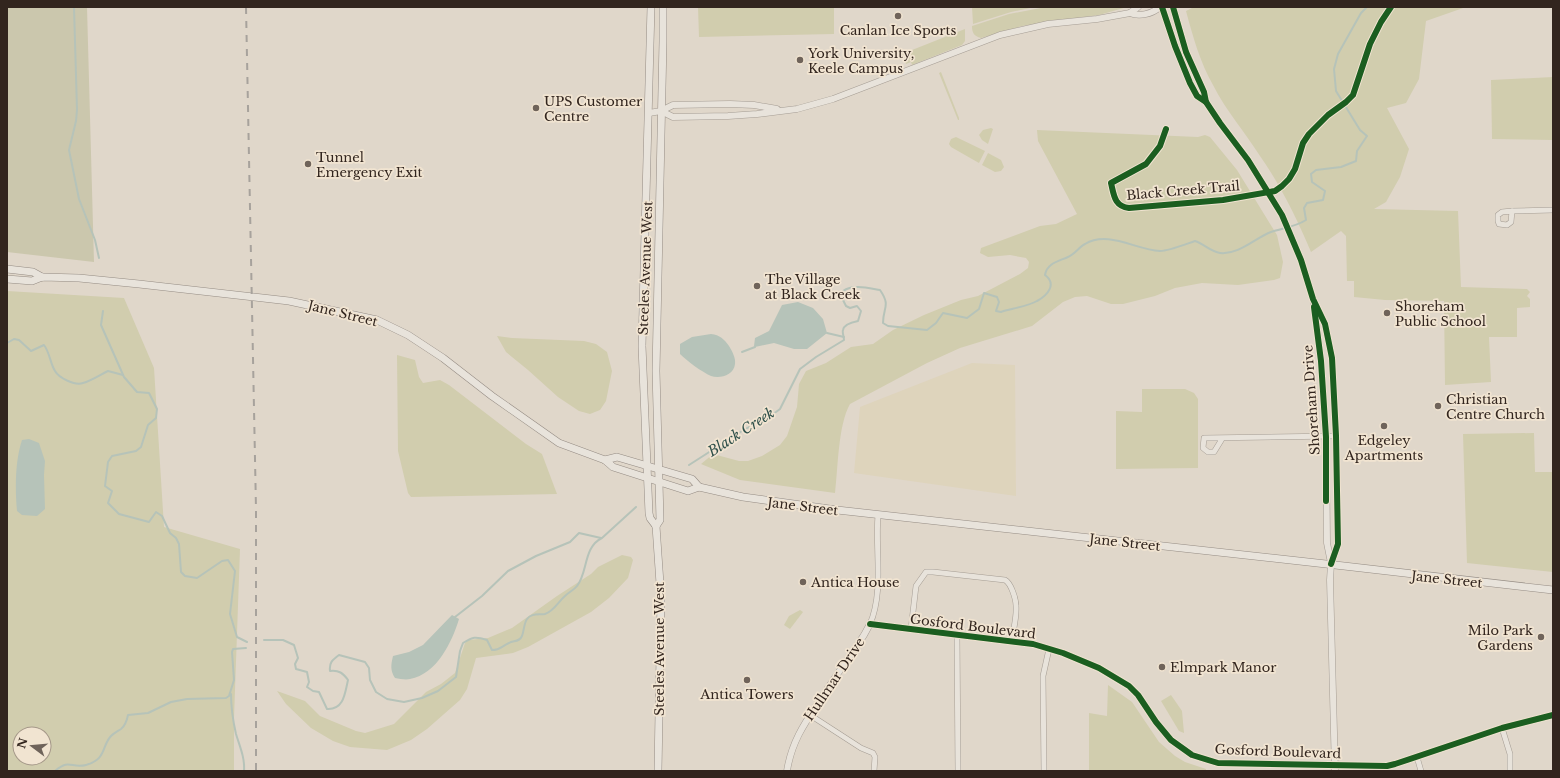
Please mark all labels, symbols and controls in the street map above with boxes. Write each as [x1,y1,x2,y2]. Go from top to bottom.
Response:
marker: Canlan Ice Sports [893,11,903,21]
place label: Canlan Ice Sports [840,22,956,39]
place label: York University, Keele Campus [807,45,914,77]
marker: York University, Keele Campus [795,55,805,65]
place label: UPS Customer Centre [544,93,643,125]
marker: UPS Customer Centre [531,103,541,113]
place label: Tunnel Emergency Exit [316,149,423,181]
marker: Tunnel Emergency Exit [303,159,313,169]
street label: Black Creek Trail [1126,177,1241,204]
street label: Steeles Avenue West [635,201,656,335]
place label: The Village at Black Creek [765,271,860,303]
marker: The Village at Black Creek [752,281,762,291]
street label: Jane Street [304,296,380,330]
place label: Shoreham Public School [1395,298,1486,330]
marker: Shoreham Public School [1382,308,1392,318]
street label: Shoreham Drive [1299,344,1324,456]
place label: Christian Centre Church [1446,391,1545,423]
marker: Christian Centre Church [1433,401,1443,411]
water label: Black Creek [703,404,778,461]
marker: Edgeley Apartments [1379,421,1389,431]
place label: Edgeley Apartments [1344,432,1423,464]
street label: Jane Street [765,493,839,519]
street label: Jane Street [1087,530,1161,555]
street label: Jane Street [1409,567,1483,592]
place label: Antica House [810,574,899,591]
marker: Antica House [798,577,808,587]
street label: Steeles Avenue West [651,582,668,716]
street label: Gosford Boulevard [909,610,1037,643]
place label: Milo Park Gardens [1468,622,1533,654]
marker: Milo Park Gardens [1536,632,1546,642]
street label: Hullmar Drive [800,634,869,724]
place label: Elmpark Manor [1170,659,1277,676]
marker: Elmpark Manor [1157,662,1167,672]
marker: Antica Towers [742,675,752,685]
place label: Antica Towers [699,686,794,703]
north arrow [12,726,52,766]
text: N [14,736,31,750]
street label: Gosford Boulevard [1214,741,1342,762]

